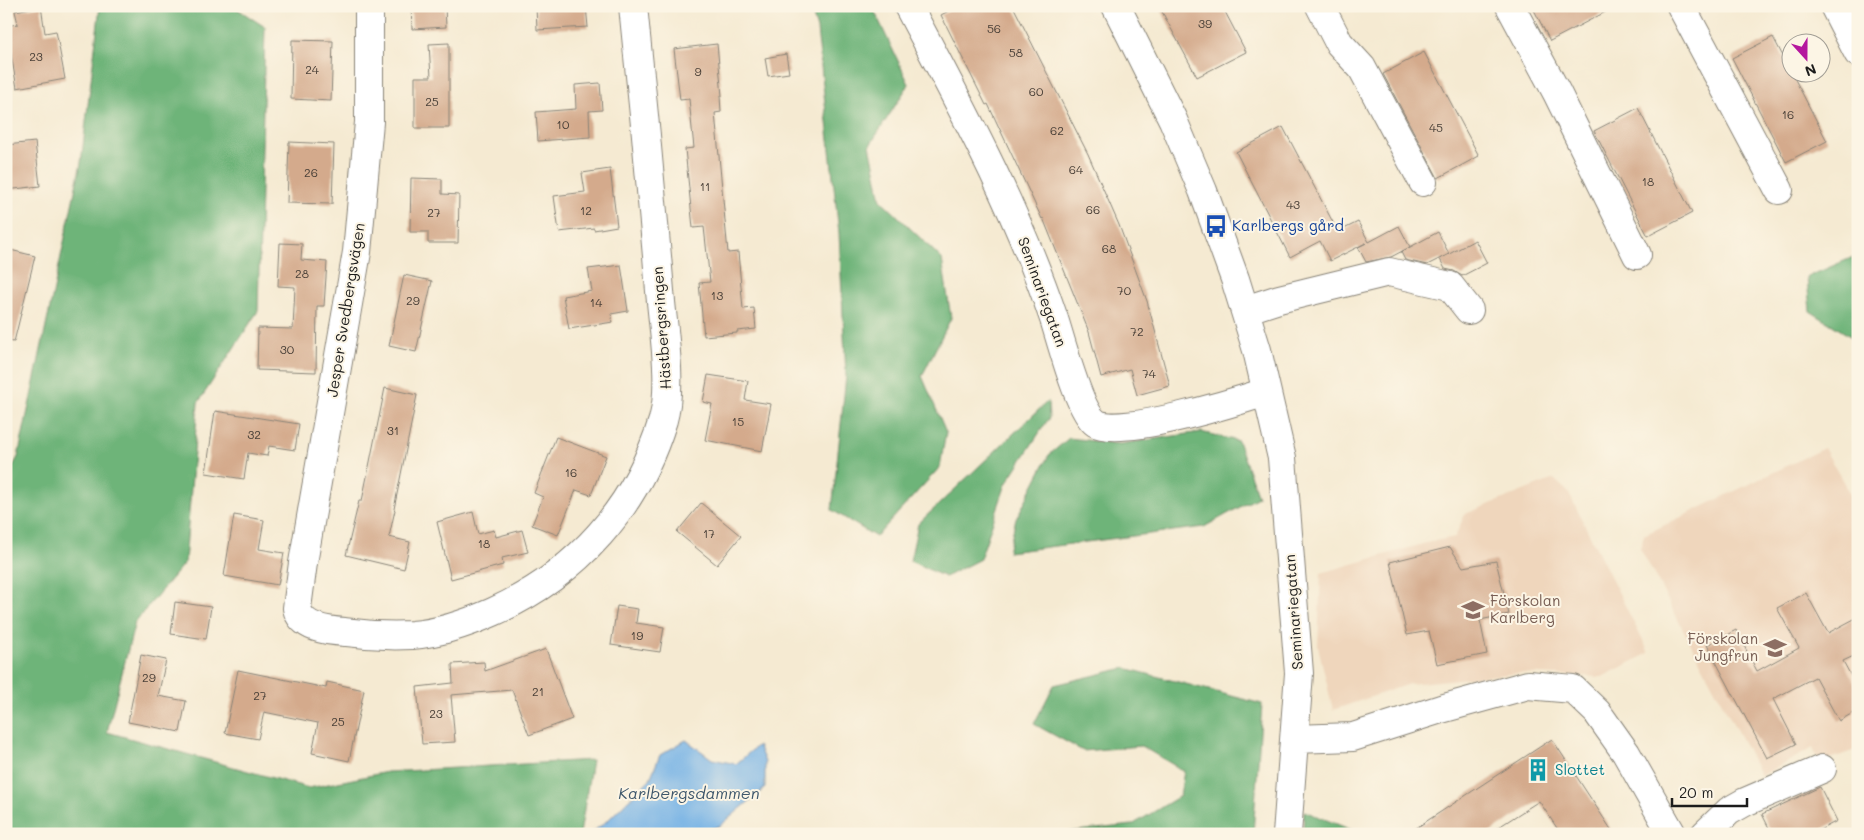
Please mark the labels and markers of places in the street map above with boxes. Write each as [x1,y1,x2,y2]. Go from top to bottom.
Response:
bus stop icon: Karlbergs gård [1203,213,1229,239]
place label: Karlbergs gård [1232,215,1344,235]
place label: Förskolan Karlberg [1490,590,1560,627]
school or university icon: Förskolan Karlberg [1460,597,1486,623]
place label: Förskolan Jungfrun [1688,628,1758,665]
school or university icon: Förskolan Jungfrun [1762,635,1788,661]
building icon: Slottet [1525,757,1551,783]
place label: Slottet [1555,759,1605,779]

